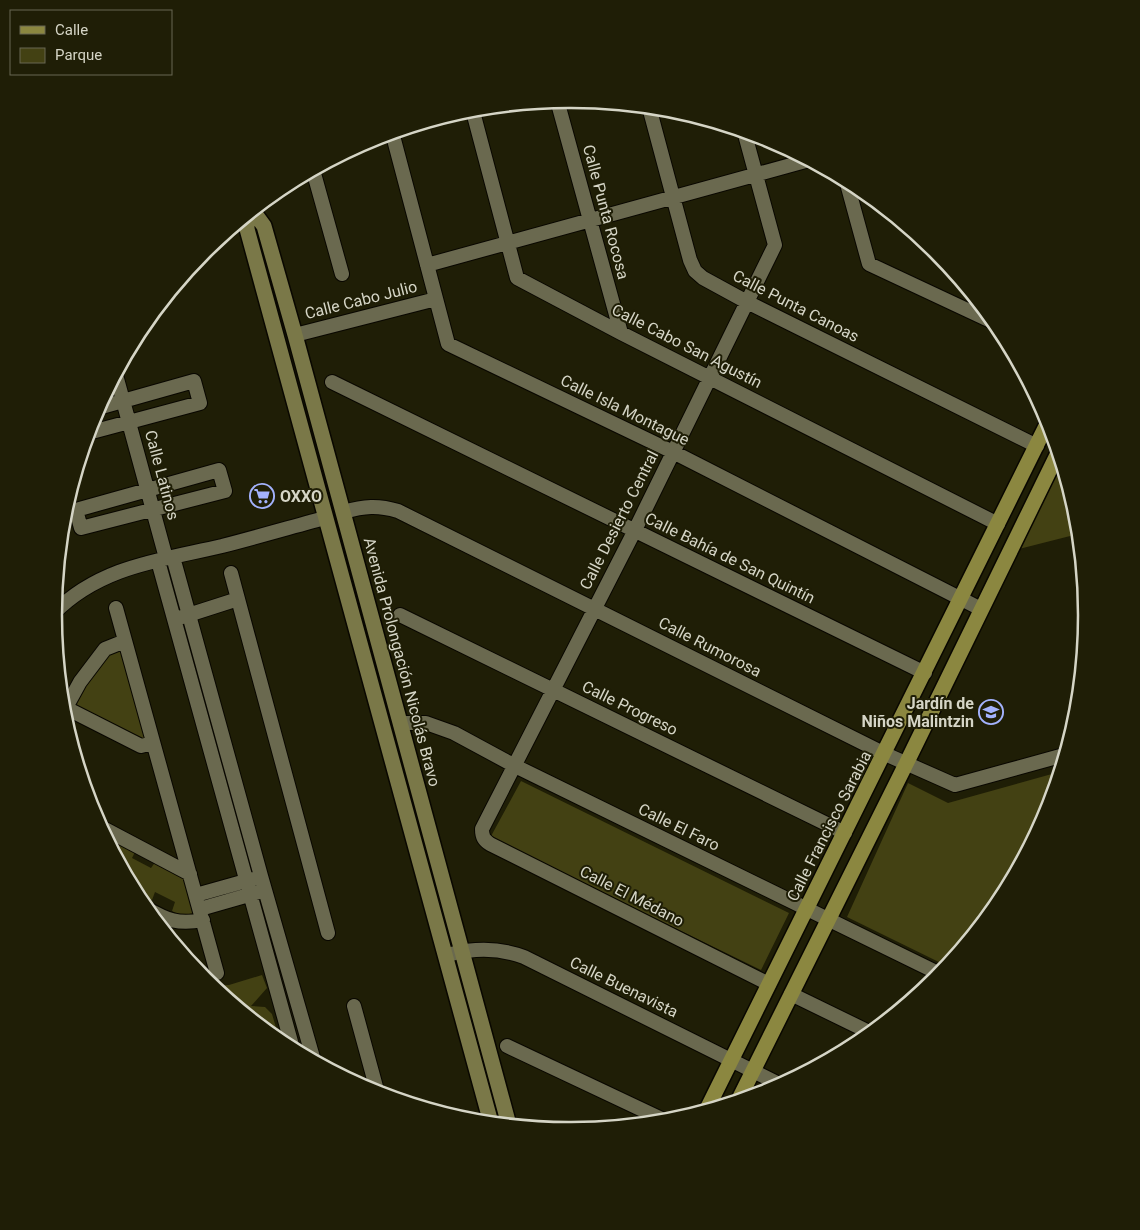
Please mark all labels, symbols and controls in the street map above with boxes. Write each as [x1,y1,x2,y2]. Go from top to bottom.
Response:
legend [10,10,172,75]
text: Calle [55,21,88,39]
text: Parque [55,46,102,64]
street label: Calle Punta Rocosa [579,143,633,281]
street label: Calle Punta Canoas [730,266,862,346]
street label: Calle Cabo Julio [303,277,419,323]
street label: Calle Cabo San Agustín [609,300,765,392]
street label: Calle Isla Montague [558,371,692,449]
street label: Calle Latinos [141,428,183,522]
street label: Calle Desierto Central [576,447,662,593]
supermarket icon: OXXO [249,483,275,509]
place label: OXXO [280,487,322,506]
street label: Calle Bahía de San Quintín [642,509,818,607]
street label: Avenida Prolongación Nicolás Bravo [360,535,444,789]
street label: Calle Rumorosa [656,613,764,681]
street label: Calle Progreso [579,677,681,739]
place label: Jardín de Niños Malintzin [862,694,974,731]
school or university icon: Jardín de Niños Malintzin [978,699,1004,725]
street label: Calle Francisco Sarabia [783,748,875,904]
street label: Calle El Faro [635,799,723,855]
street label: Calle El Médano [577,862,687,930]
street label: Calle Buenavista [567,953,681,1021]

